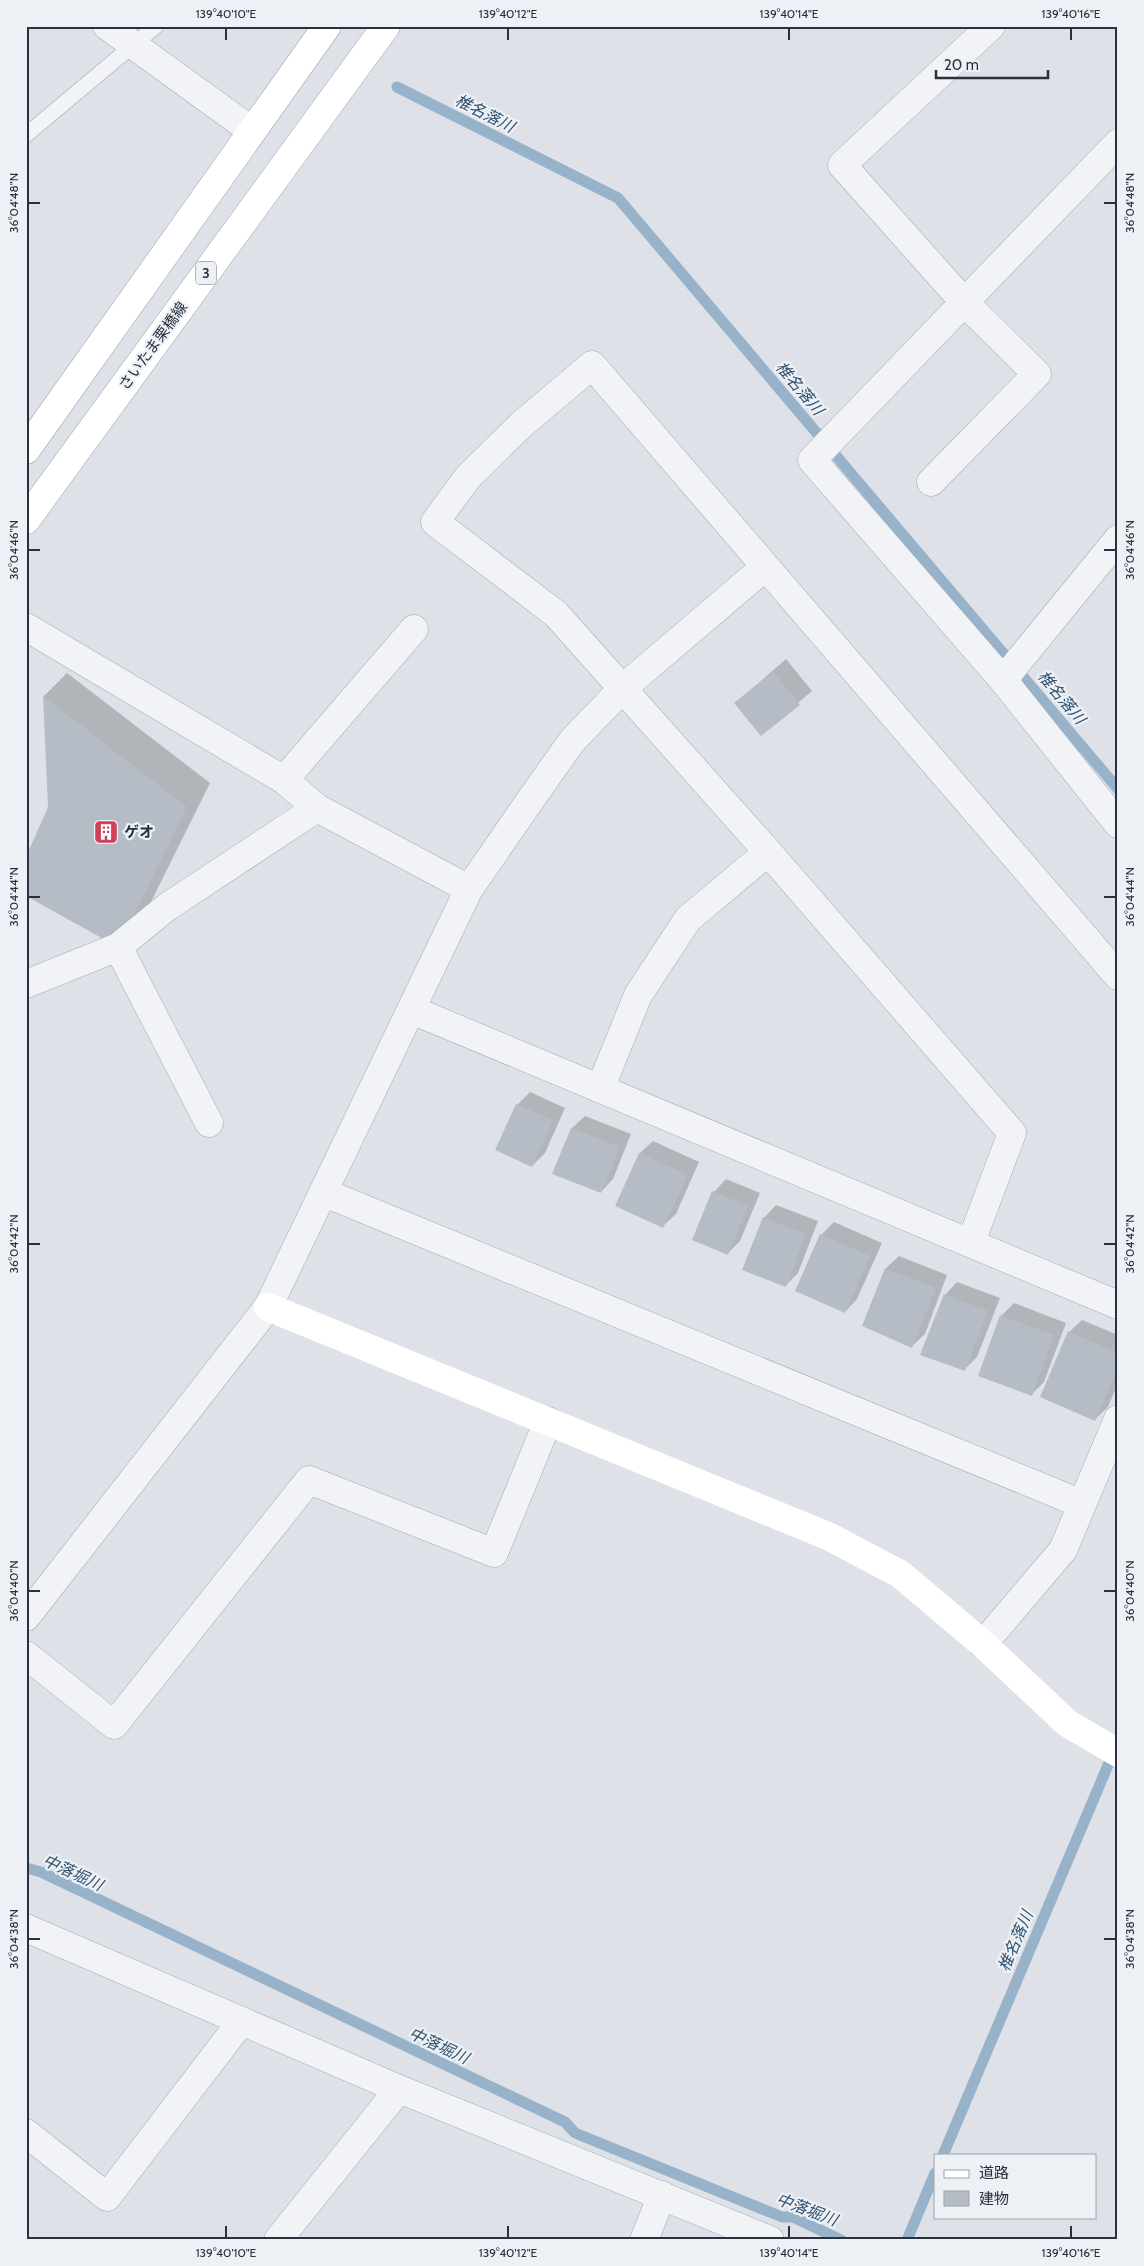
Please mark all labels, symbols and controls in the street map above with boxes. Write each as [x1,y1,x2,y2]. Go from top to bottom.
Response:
text: 139°40'10"E [196,6,257,21]
text: 139°40'12"E [479,6,538,21]
text: 139°40'14"E [760,6,819,21]
text: 139°40'16"E [1041,6,1101,21]
scale bar [936,48,1049,80]
text: 20 m [944,56,979,74]
water label: 椎名落川 [452,90,519,137]
text: 36°04'48"N [6,173,21,233]
text: 36°04'48"N [1122,173,1137,233]
road number: 3 [196,262,216,284]
street label: さいたま栗橋線 [115,298,191,394]
water label: 椎名落川 [772,358,829,420]
text: 36°04'46"N [6,520,21,580]
text: 36°04'46"N [1122,520,1137,580]
water label: 椎名落川 [1034,667,1091,729]
building icon: ゲオ [93,819,119,845]
place label: ゲオ [124,823,154,841]
text: 36°04'44"N [6,867,21,927]
text: 36°04'44"N [1122,867,1137,927]
text: 36°04'42"N [6,1214,21,1274]
text: 36°04'42"N [1122,1214,1137,1274]
text: 36°04'40"N [6,1560,21,1622]
text: 36°04'40"N [1122,1560,1137,1622]
water label: 中落堀川 [40,1850,108,1895]
water label: 椎名落川 [994,1906,1037,1974]
text: 36°04'38"N [6,1909,21,1969]
text: 36°04'38"N [1122,1909,1137,1969]
water label: 中落堀川 [406,2023,474,2068]
legend [934,2154,1096,2218]
text: 道路 [979,2164,1009,2182]
water label: 中落堀川 [774,2189,842,2231]
text: 建物 [979,2190,1009,2208]
text: 139°40'10"E [196,2245,257,2260]
text: 139°40'12"E [479,2245,538,2260]
text: 139°40'14"E [760,2245,819,2260]
text: 139°40'16"E [1041,2245,1101,2260]

